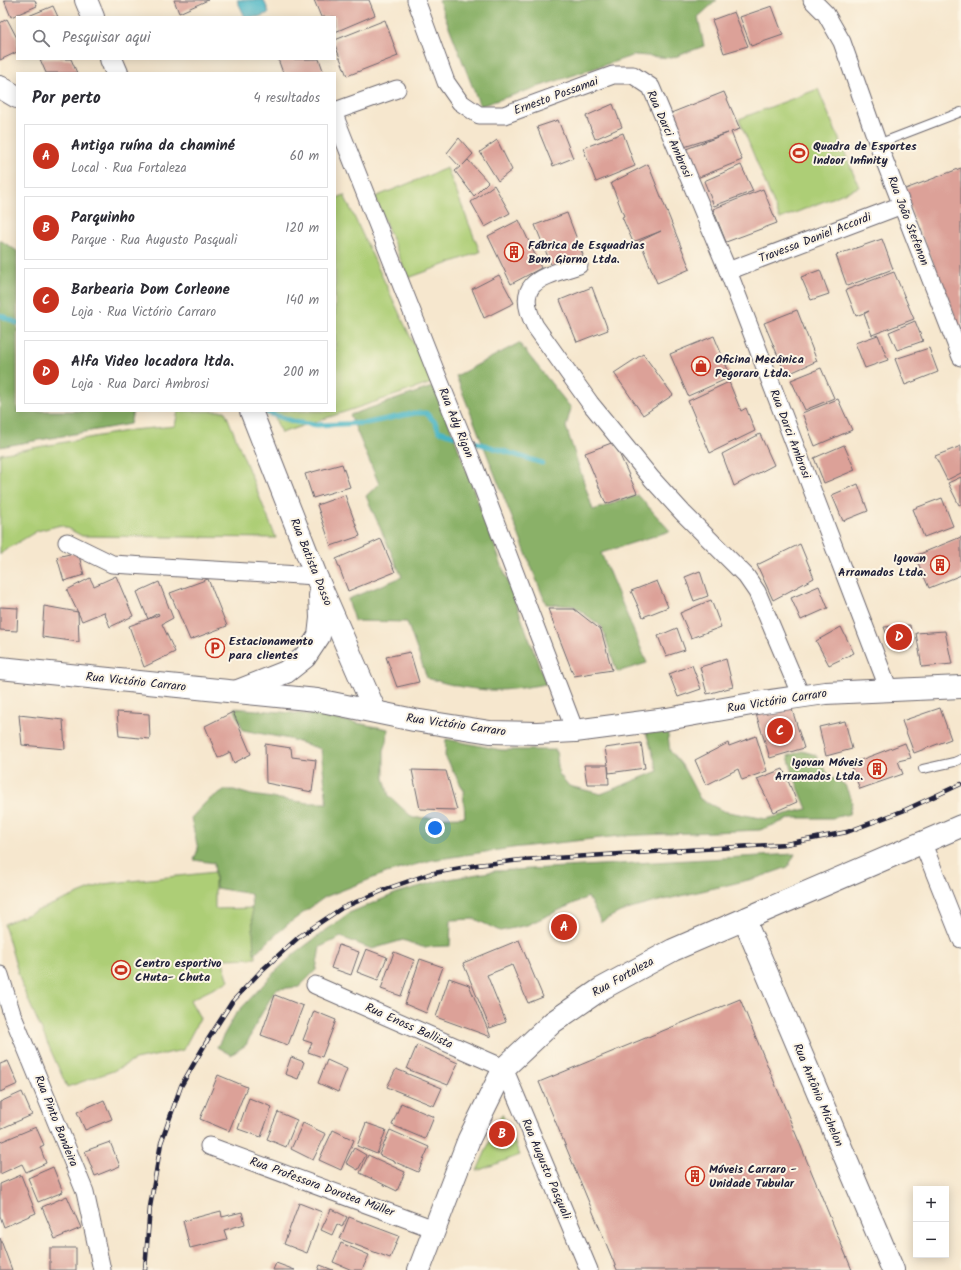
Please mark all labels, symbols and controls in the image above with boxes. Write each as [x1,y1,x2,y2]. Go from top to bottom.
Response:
search box [16,16,336,60]
text: Pesquisar aqui [62,26,151,50]
icon: search [30,27,52,49]
street label: Ernesto Possamai [511,72,602,120]
text: Por perto [32,85,101,112]
street label: Rua Darci Ambrosi [641,87,697,182]
text: 4 resultados [253,88,320,109]
text: Antiga ruína da chaminé [71,134,235,158]
place label: Quadra de Esportes Indoor Infinity [813,137,917,170]
sports icon: Quadra de Esportes Indoor Infinity [788,142,810,164]
text: A [42,146,50,167]
text: 60 m [290,146,319,167]
text: Local · Rua Fortaleza [71,158,187,179]
street label: Rua João Stefenon [882,173,934,269]
text: Parquinho [71,206,135,230]
street label: Travessa Daniel Accordi [756,207,875,268]
text: B [42,218,50,239]
text: 120 m [285,218,319,239]
text: Parque · Rua Augusto Pasquali [71,230,237,251]
place label: Fábrica de Esquadrias Bom Giorno Ltda. [528,236,645,269]
building icon: Fábrica de Esquadrias Bom Giorno Ltda. [503,241,525,263]
text: Barbearia Dom Corleone [71,278,230,302]
text: C [42,290,50,311]
text: 140 m [286,290,319,311]
text: Loja · Rua Victório Carraro [71,302,216,323]
text: Alfa Video locadora ltda. [71,350,234,374]
place label: Oficina Mecânica Pegoraro Ltda. [715,350,804,383]
shop icon: Oficina Mecânica Pegoraro Ltda. [690,355,712,377]
text: D [42,362,50,383]
text: 200 m [283,362,319,383]
text: Loja · Rua Darci Ambrosi [71,374,209,395]
street label: Rua Ady Rigon [433,385,479,461]
street label: Rua Darci Ambrosi [764,387,816,482]
street label: Rua Batista Dosso [285,515,337,609]
place label: Igovan Arramados Ltda. [838,549,926,582]
building icon: Igovan Arramados Ltda. [929,554,951,576]
pin: D [886,622,912,652]
place label: Estacionamento para clientes [228,632,314,665]
parking icon: Estacionamento para clientes [204,637,226,659]
street label: Rua Victório Carraro [85,667,187,697]
street label: Rua Victório Carraro [726,684,828,718]
street label: Rua Victório Carraro [405,709,507,741]
pin: C [767,716,793,746]
place label: Igovan Móveis Arramados Ltda. [775,753,863,786]
building icon: Igovan Móveis Arramados Ltda. [866,758,888,780]
your location [425,818,445,838]
pin: A [551,912,577,942]
street label: Rua Fortaleza [588,952,658,1002]
place label: Centro esportivo CHuta- Chuta [135,954,222,987]
sports icon: Centro esportivo CHuta- Chuta [110,959,132,981]
street label: Rua Enoss Ballista [362,998,456,1054]
street label: Rua Antônio Michelon [788,1040,848,1150]
street label: Rua Pinto Bandeira [29,1072,83,1170]
street label: Rua Augusto Pasquali [516,1116,576,1223]
pin: B [489,1119,515,1149]
street label: Rua Professora Dorotea Müller [247,1152,398,1222]
place label: Móveis Carraro - Unidade Tubular [709,1160,797,1193]
building icon: Móveis Carraro - Unidade Tubular [684,1165,706,1187]
map controls [913,1186,949,1258]
button: + [913,1186,949,1222]
button: − [913,1222,949,1258]

